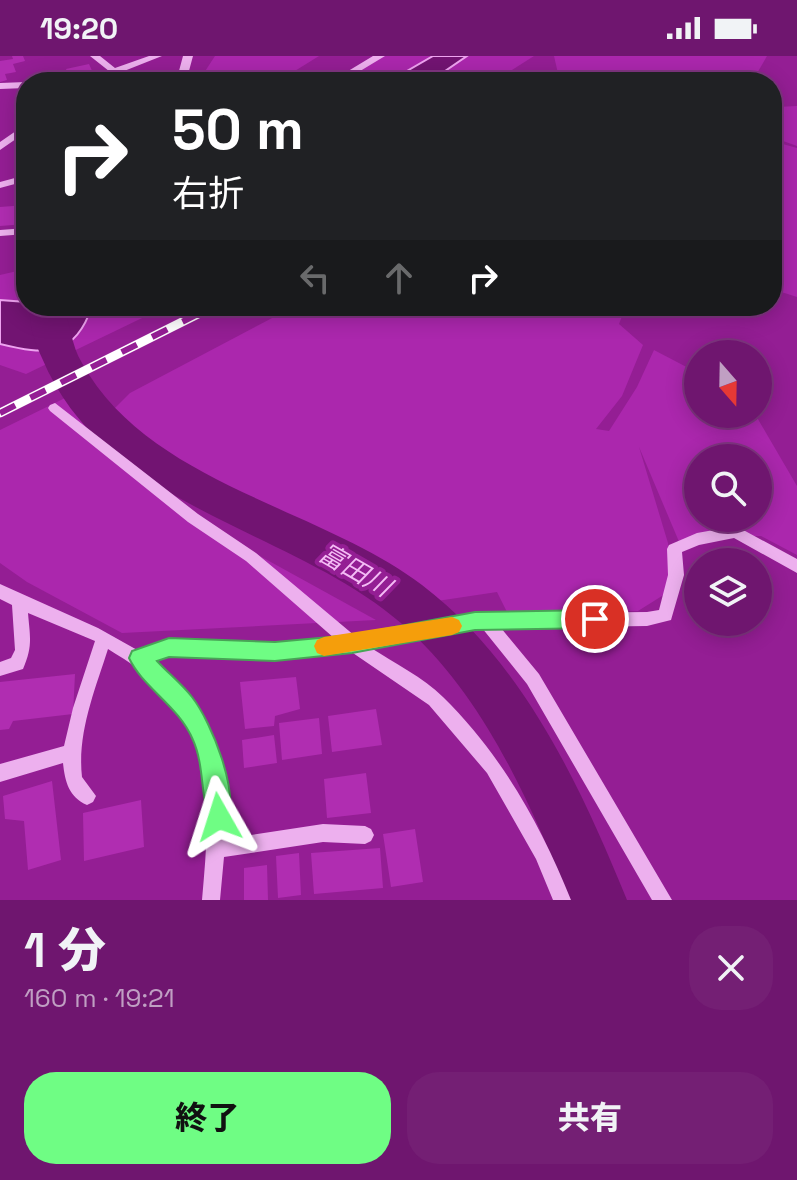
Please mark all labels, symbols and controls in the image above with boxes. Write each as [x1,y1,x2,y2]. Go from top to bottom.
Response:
text: 19:20 [40,9,118,48]
text: 50 m [172,94,304,165]
icon: right [40,104,144,208]
text: 右折 [172,171,244,217]
icon: left [293,256,337,300]
icon: ahead [377,256,421,300]
icon: right [461,256,505,300]
north arrow [684,340,772,428]
map controls [684,340,772,636]
button: search [684,444,772,532]
water label: 富田川 [313,536,400,606]
button: layers [684,548,772,636]
pin [561,585,629,653]
icon: arrive [573,597,617,641]
position arrow [177,775,261,859]
text: 1 分 [24,920,106,981]
button: close [689,926,773,1010]
text: 160 m · 19:21 [24,981,175,1015]
button: 終了 [24,1072,391,1164]
button: 共有 [407,1072,773,1164]

